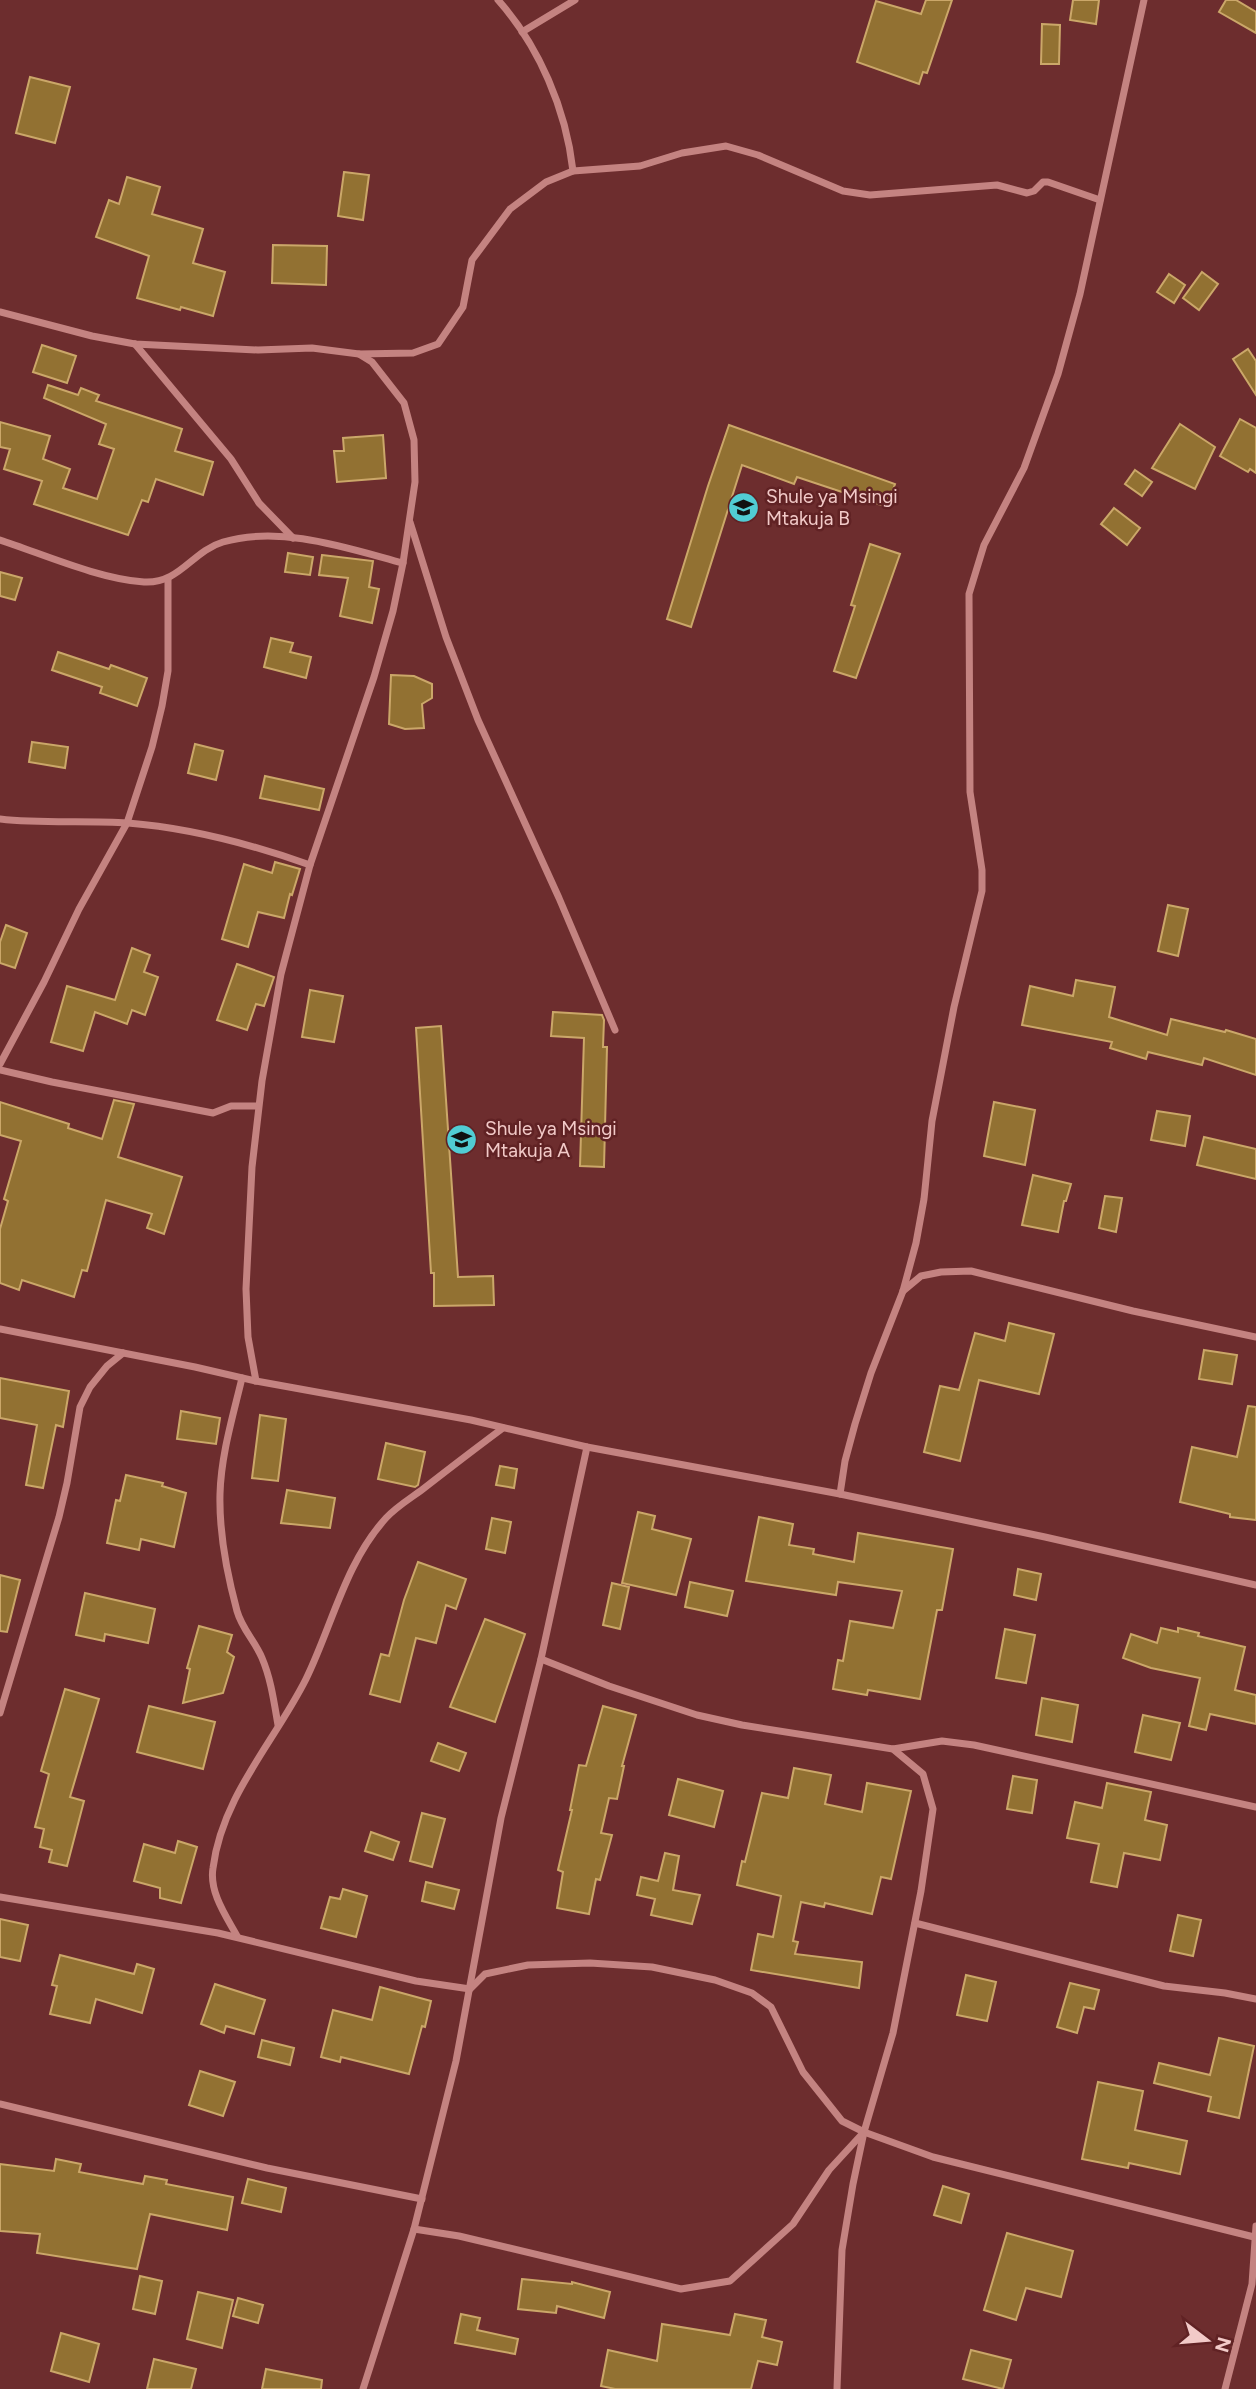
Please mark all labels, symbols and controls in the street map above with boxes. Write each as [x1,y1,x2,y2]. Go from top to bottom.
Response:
place label: Shule ya Msingi Mtakuja B [766,485,898,530]
school or university icon: Shule ya Msingi Mtakuja B [726,490,760,524]
place label: Shule ya Msingi Mtakuja A [485,1117,617,1162]
school or university icon: Shule ya Msingi Mtakuja A [445,1122,479,1156]
north arrow [1172,2305,1242,2375]
text: N [1210,2334,1236,2355]

